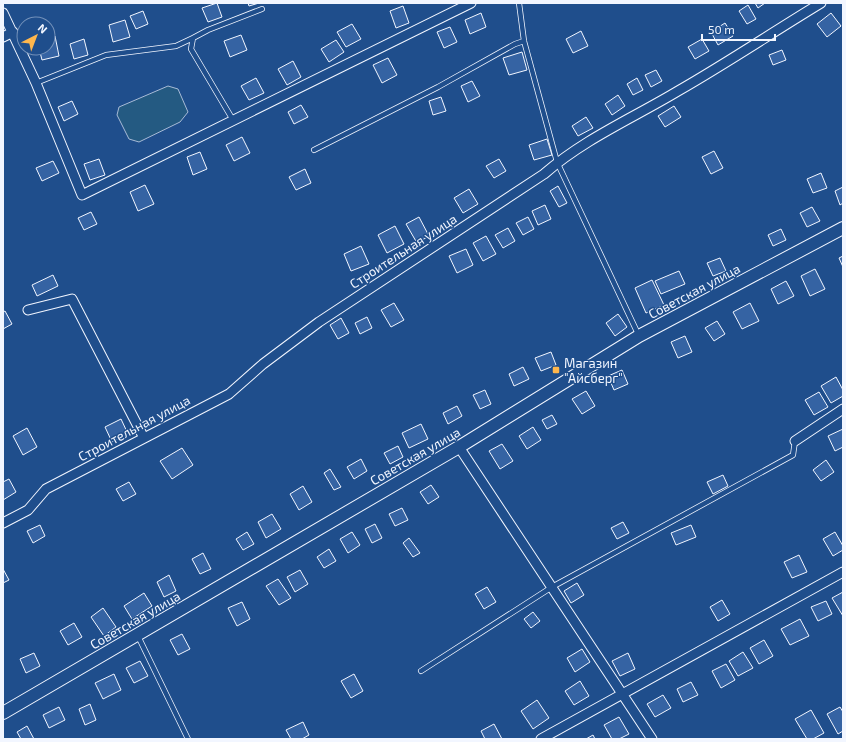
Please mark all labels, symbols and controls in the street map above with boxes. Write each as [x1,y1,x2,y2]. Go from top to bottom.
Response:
north arrow [16,16,56,56]
scale bar [702,16,775,42]
text: N [36,21,50,36]
text: 50 m [708,22,735,36]
street label: Строительная улица [346,210,460,292]
street label: Советская улица [645,260,743,322]
place label: Магазин "Айсберг" [564,355,623,386]
marker: Магазин "Айсберг" [551,365,561,375]
street label: Строительная улица [75,392,193,464]
street label: Советская улица [367,424,463,488]
street label: Советская улица [87,588,183,652]

